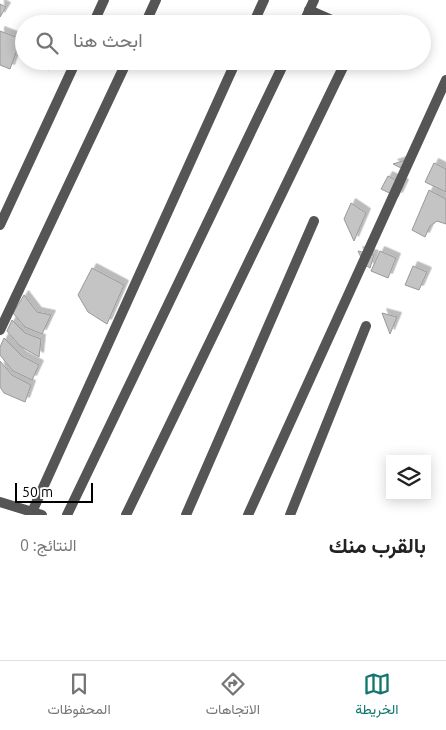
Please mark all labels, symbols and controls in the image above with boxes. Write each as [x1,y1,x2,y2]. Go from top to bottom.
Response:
search box [15,15,431,70]
icon: search [33,29,61,57]
text: ابحث هنا [73,29,143,51]
map controls [386,455,431,500]
button: layers [386,455,431,500]
scale bar [15,480,92,503]
text: 50 m [22,484,53,500]
text: بالقرب منك [329,533,426,557]
text: النتائج: 0 [20,536,77,554]
tab: المحفوظات [48,670,111,722]
tab: الاتجاهات [206,670,260,722]
tab: الخريطة [355,670,398,722]

